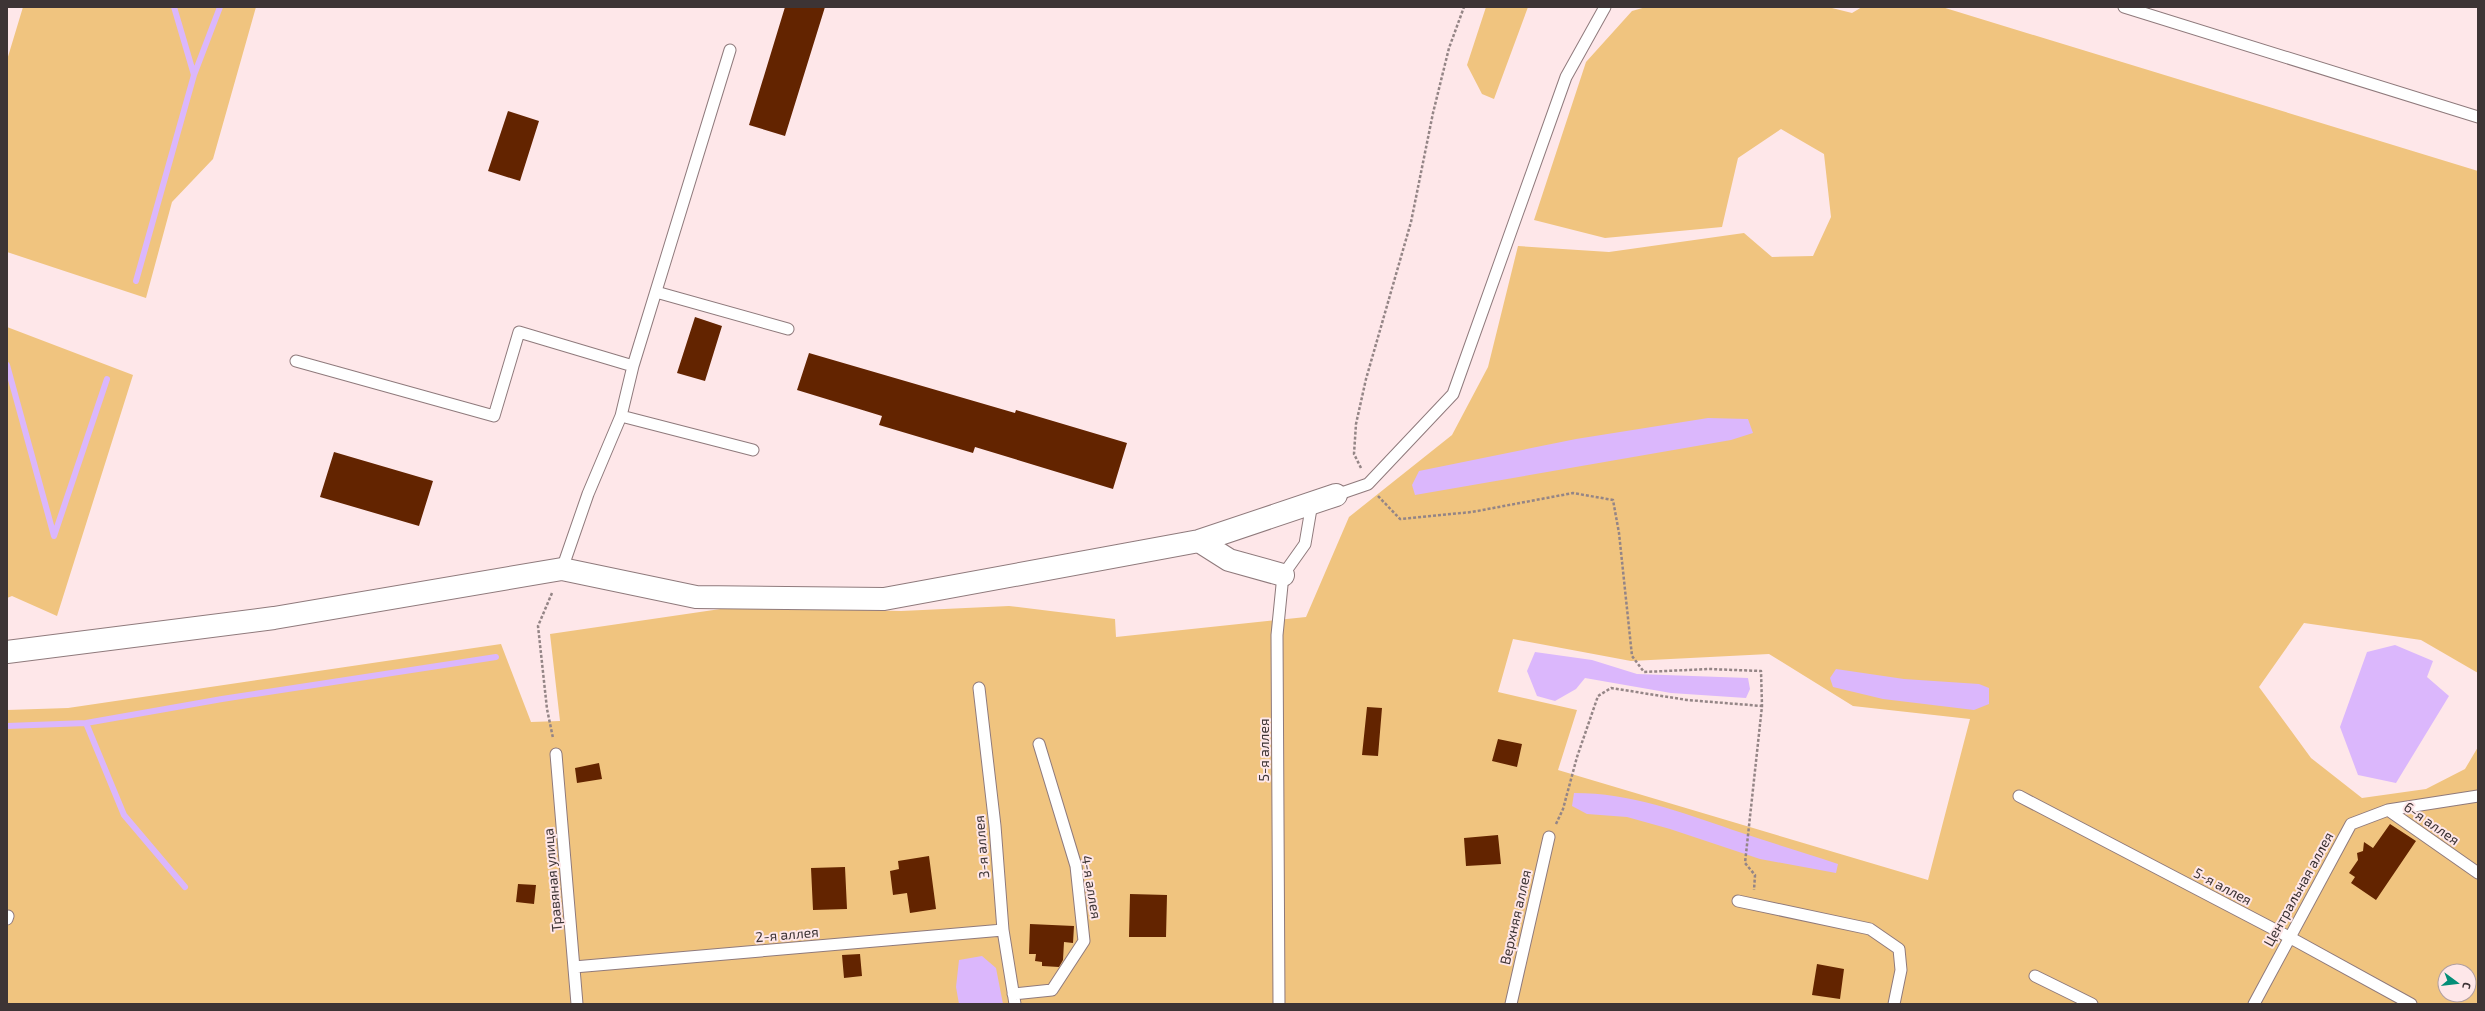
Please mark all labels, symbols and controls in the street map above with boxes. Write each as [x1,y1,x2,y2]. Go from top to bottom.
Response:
street label: 5-я аллея [1255,718,1272,782]
street label: 6-я аллея [2401,798,2463,848]
street label: 3-я аллея [970,815,992,879]
street label: Травяная улица [539,828,565,932]
street label: Центральная аллея [2259,829,2337,949]
street label: 4-я аллея [1079,854,1105,920]
street label: 5-я аллея [2191,864,2255,908]
street label: Верхняя аллея [1496,868,1534,966]
street label: 2-я аллея [755,923,819,945]
north arrow [2437,963,2477,1003]
text: С [2460,981,2474,991]

